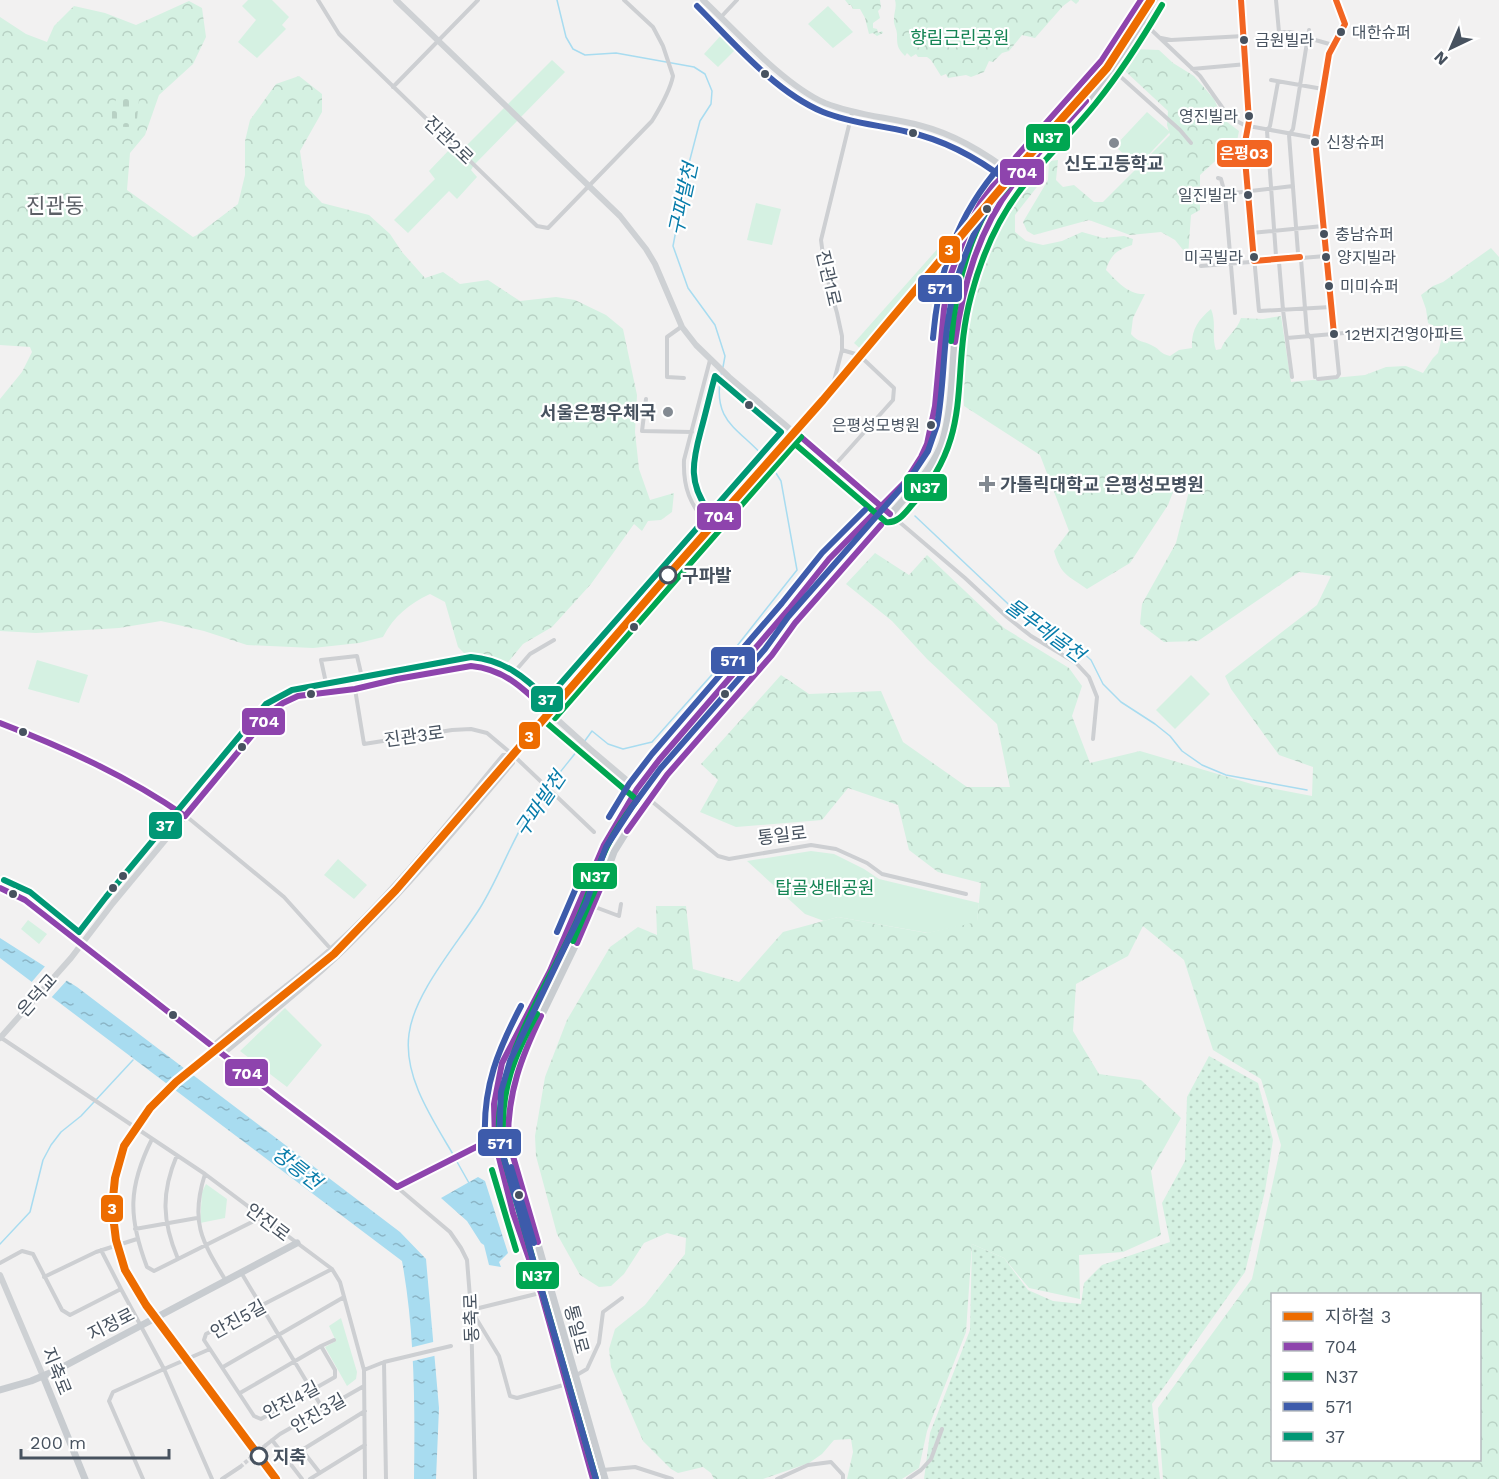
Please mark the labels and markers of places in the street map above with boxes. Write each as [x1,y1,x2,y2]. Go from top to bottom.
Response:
place label: 대한슈퍼 [1352,23,1411,42]
marker: 대한슈퍼 [1335,26,1347,38]
place label: 금원빌라 [1255,31,1314,50]
marker: 금원빌라 [1238,34,1250,46]
unlabelled marker [759,68,771,80]
place label: 영진빌라 [1179,107,1238,126]
marker: 영진빌라 [1243,110,1255,122]
unlabelled marker [907,127,919,139]
place label: 신창슈퍼 [1326,133,1385,152]
marker: 신도고등학교 [1107,136,1121,150]
marker: 신창슈퍼 [1309,136,1321,148]
place label: 신도고등학교 [1064,153,1164,174]
place label: 일진빌라 [1178,186,1237,205]
marker: 일진빌라 [1242,189,1254,201]
unlabelled marker [981,203,993,215]
place label: 충남슈퍼 [1335,225,1394,244]
marker: 충남슈퍼 [1318,228,1330,240]
place label: 미곡빌라 [1184,248,1243,267]
place label: 양지빌라 [1337,248,1396,267]
marker: 미곡빌라 [1248,251,1260,263]
marker: 양지빌라 [1320,251,1332,263]
place label: 미미슈퍼 [1340,277,1399,296]
marker: 미미슈퍼 [1323,280,1335,292]
place label: 12번지건영아파트 [1345,325,1464,344]
marker: 12번지건영아파트 [1328,328,1340,340]
unlabelled marker [743,399,755,411]
place label: 서울은평우체국 [540,402,656,423]
marker: 서울은평우체국 [661,405,675,419]
place label: 은평성모병원 [832,416,920,435]
marker: 은평성모병원 [925,419,937,431]
place label: 가톨릭대학교 은평성모병원 [1000,474,1204,495]
marker: 가톨릭대학교 은평성모병원 [978,475,996,493]
place label: 구파발 [682,565,732,586]
marker: 구파발 [659,566,677,584]
unlabelled marker [628,621,640,633]
unlabelled marker [305,688,317,700]
unlabelled marker [719,688,731,700]
unlabelled marker [17,726,29,738]
unlabelled marker [236,741,248,753]
unlabelled marker [117,870,129,882]
unlabelled marker [107,882,119,894]
unlabelled marker [7,888,19,900]
unlabelled marker [167,1009,179,1021]
unlabelled marker [513,1189,525,1201]
place label: 지축 [273,1446,306,1467]
marker: 지축 [250,1447,268,1465]

